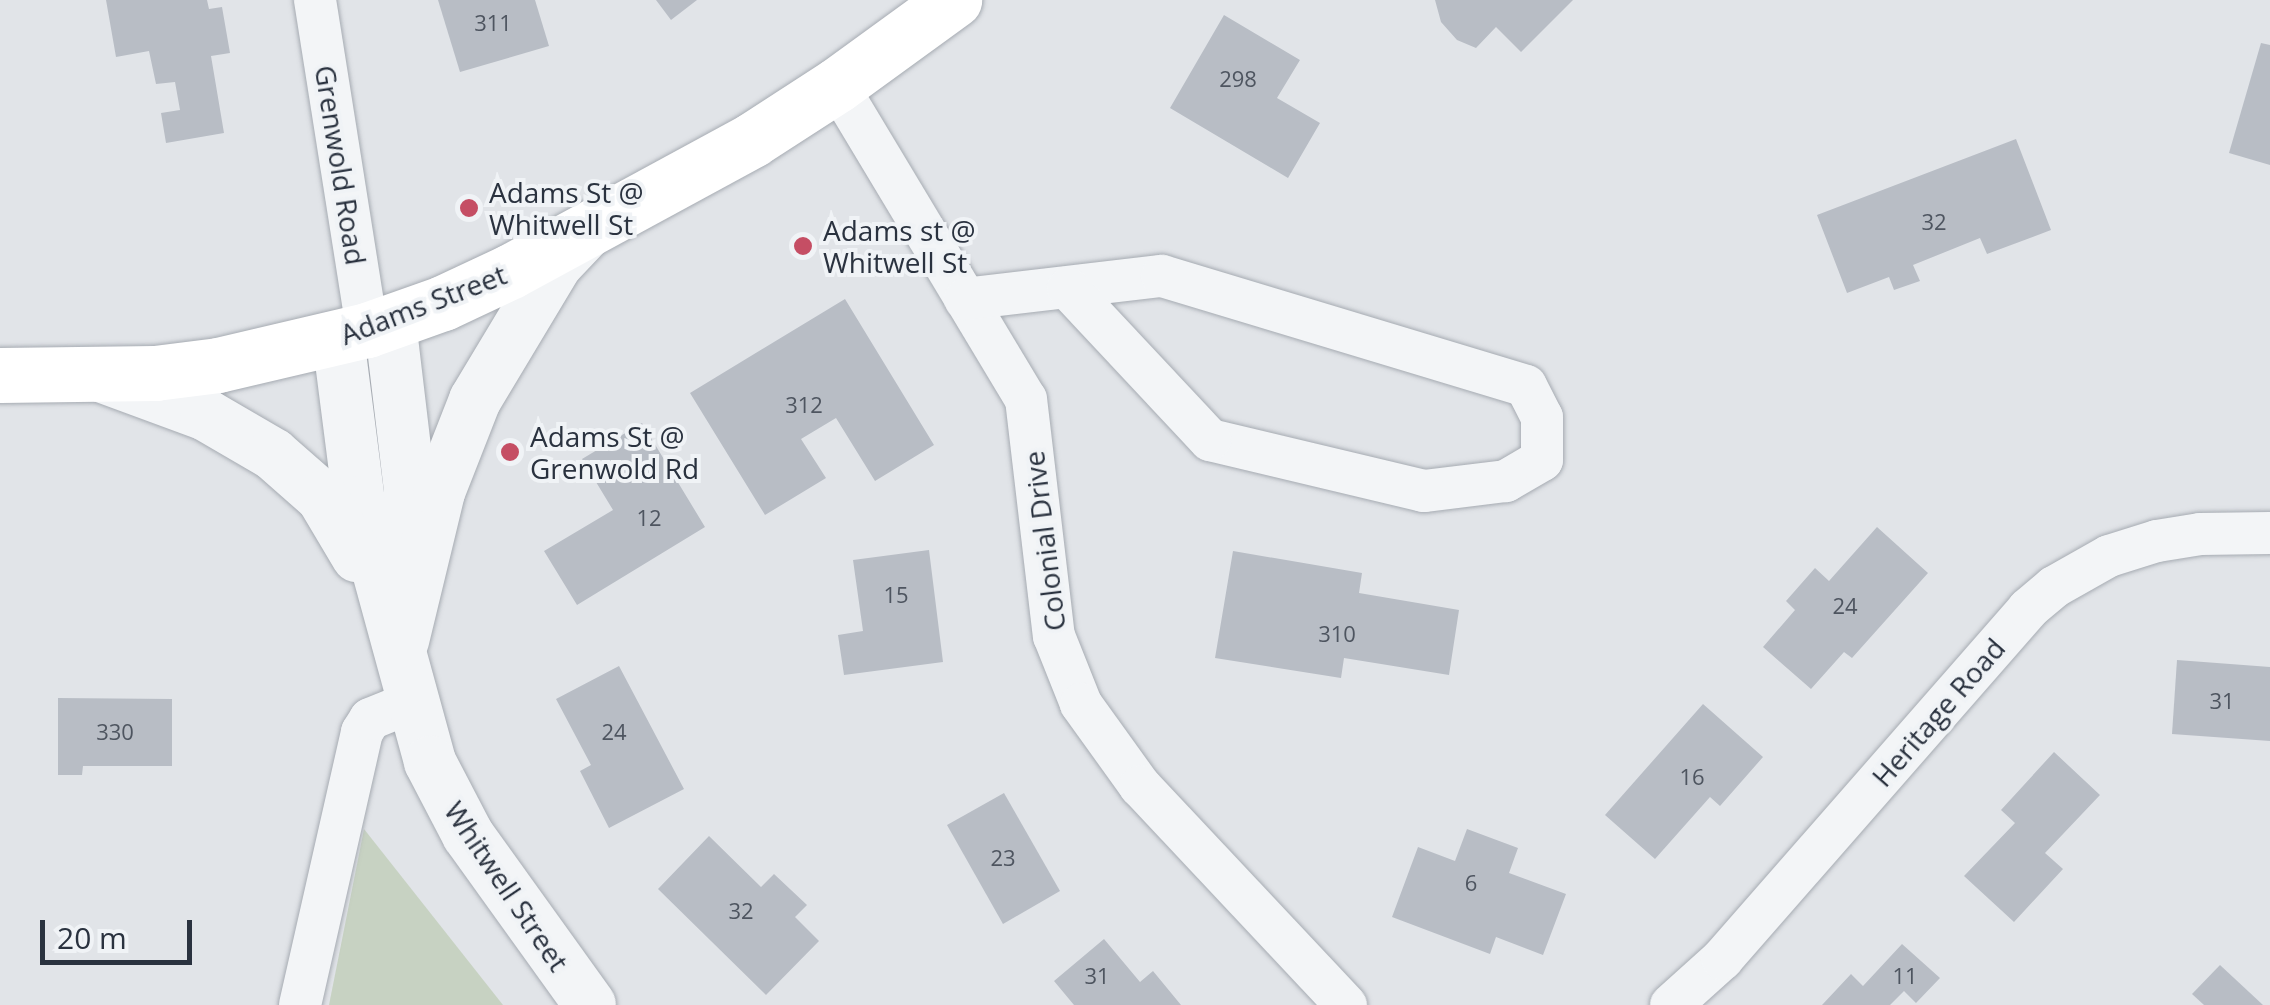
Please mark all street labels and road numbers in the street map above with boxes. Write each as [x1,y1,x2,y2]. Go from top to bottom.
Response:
street label: Grenwold Road [309,63,373,267]
street label: Adams Street [335,257,511,351]
street label: Colonial Drive [1016,449,1072,633]
street label: Heritage Road [1864,631,2012,793]
street label: Whitwell Street [438,795,576,977]

